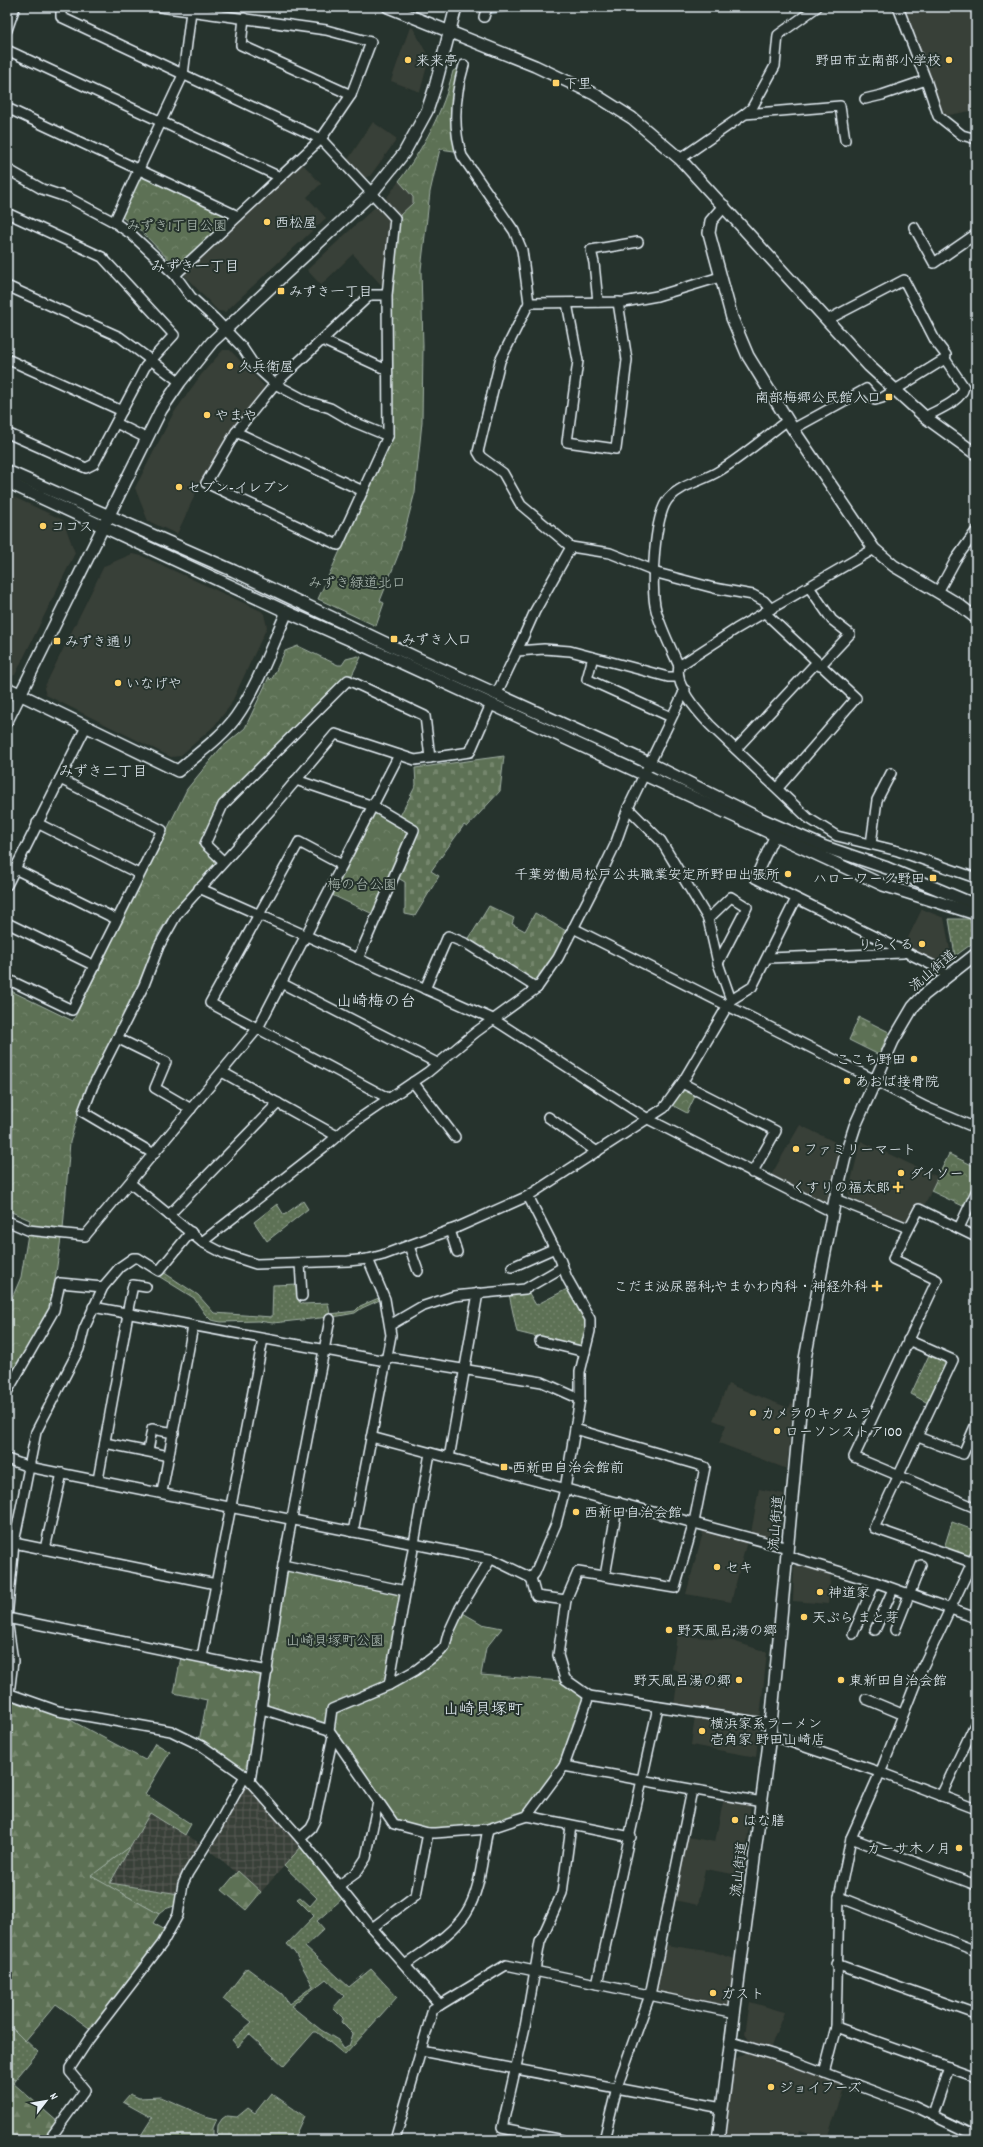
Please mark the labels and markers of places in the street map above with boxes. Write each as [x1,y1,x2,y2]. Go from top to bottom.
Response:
place label: 来来亭 [416,52,458,72]
place label: 野田市立南部小学校 [815,52,941,72]
marker: 来来亭 [403,55,413,65]
marker: 野田市立南部小学校 [944,55,954,65]
place label: 下里 [564,75,592,95]
marker: 下里 [551,78,561,88]
place label: 西松屋 [275,214,317,234]
marker: 西松屋 [262,217,272,227]
place label: みずき一丁目 [289,283,372,303]
marker: みずき一丁目 [276,286,286,296]
place label: 久兵衛屋 [238,358,294,378]
marker: 久兵衛屋 [225,361,235,371]
place label: 南部梅郷公民館入口 [755,389,881,409]
marker: 南部梅郷公民館入口 [884,392,894,402]
place label: やまや [215,407,257,427]
marker: やまや [202,410,212,420]
place label: セブン-イレブン [187,479,290,499]
marker: セブン-イレブン [174,482,184,492]
place label: ココス [51,518,93,538]
marker: ココス [38,521,48,531]
place label: みずき入口 [402,631,471,651]
place label: みずき通り [65,633,134,653]
marker: みずき入口 [389,634,399,644]
marker: みずき通り [52,636,62,646]
place label: いなげや [126,675,182,695]
marker: いなげや [113,678,123,688]
place label: 千葉労働局松戸公共職業安定所野田出張所 [514,866,780,886]
marker: 千葉労働局松戸公共職業安定所野田出張所 [783,869,793,879]
place label: ハローワーク野田 [813,870,925,890]
marker: ハローワーク野田 [928,873,938,883]
place label: りらくる [858,936,914,956]
marker: りらくる [917,939,927,949]
place label: ここち野田 [836,1051,906,1071]
marker: ここち野田 [909,1054,919,1064]
place label: あおば接骨院 [855,1073,939,1093]
marker: あおば接骨院 [842,1076,852,1086]
place label: ファミリーマート [804,1141,916,1161]
marker: ファミリーマート [791,1144,801,1154]
place label: ダイソー [909,1165,964,1185]
marker: ダイソー [896,1168,906,1178]
place label: くすりの福太郎 [792,1179,890,1199]
marker: くすりの福太郎 [893,1182,903,1192]
place label: こだま泌尿器科;やまかわ内科・神経外科 [614,1278,868,1298]
marker: こだま泌尿器科;やまかわ内科・神経外科 [871,1280,883,1292]
place label: カメラのキタムラ [761,1405,873,1425]
marker: カメラのキタムラ [748,1408,758,1418]
place label: ローソンストア100 [785,1423,902,1443]
marker: ローソンストア100 [772,1426,782,1436]
place label: 西新田自治会館前 [512,1459,624,1479]
marker: 西新田自治会館前 [499,1462,509,1472]
place label: 西新田自治会館 [584,1504,682,1524]
marker: 西新田自治会館 [571,1507,581,1517]
place label: セキ [725,1559,753,1579]
marker: セキ [712,1562,722,1572]
place label: 神道家 [828,1584,870,1604]
marker: 神道家 [815,1587,825,1597]
place label: 天ぷら まと芽 [812,1609,899,1629]
marker: 天ぷら まと芽 [799,1612,809,1622]
place label: 野天風呂;湯の郷 [677,1622,777,1642]
marker: 野天風呂;湯の郷 [664,1625,674,1635]
place label: 野天風呂湯の郷 [633,1672,731,1692]
place label: 東新田自治会館 [849,1672,947,1692]
marker: 野天風呂湯の郷 [734,1675,744,1685]
marker: 東新田自治会館 [836,1675,846,1685]
place label: 横浜家系ラーメン 壱角家 野田山崎店 [710,1715,825,1751]
marker: 横浜家系ラーメン 壱角家 野田山崎店 [697,1726,707,1736]
place label: はな膳 [743,1812,785,1832]
marker: はな膳 [730,1815,740,1825]
place label: カーサ木ノ月 [866,1840,951,1860]
marker: カーサ木ノ月 [954,1843,964,1853]
place label: ガスト [721,1985,764,2005]
marker: ガスト [708,1988,718,1998]
place label: ジョイフーズ [779,2079,862,2099]
marker: ジョイフーズ [766,2082,776,2092]

